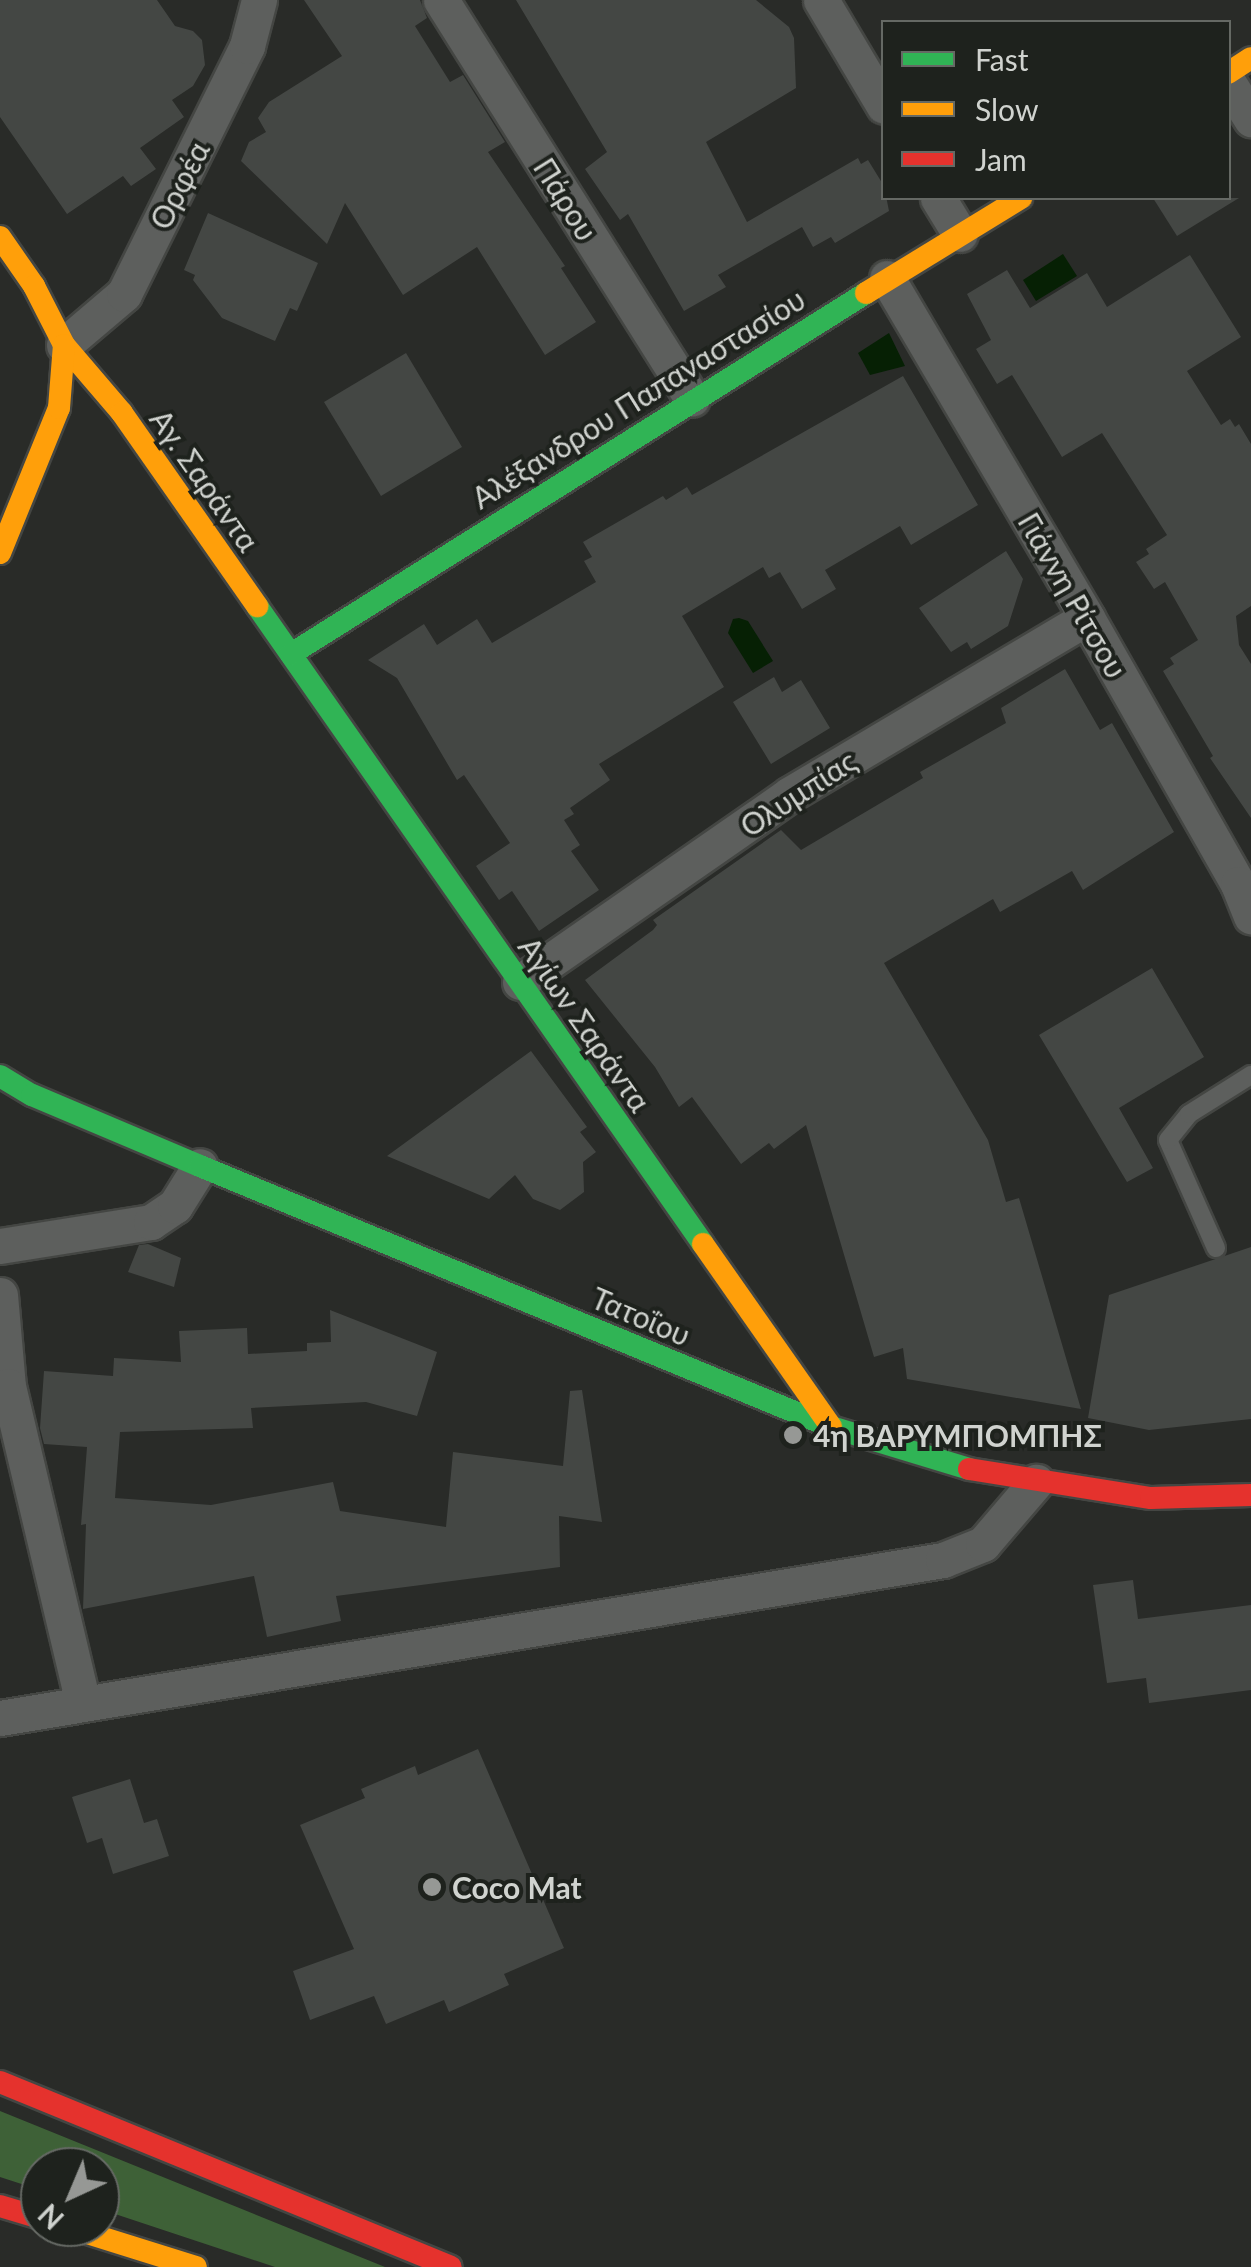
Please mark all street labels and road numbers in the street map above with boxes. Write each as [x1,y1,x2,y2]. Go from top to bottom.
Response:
street label: Ορφέα [142,135,216,235]
street label: Πάρου [527,151,605,247]
street label: Αλέξανδρου Παπαναστασίου [465,280,811,516]
street label: Αγ. Σαράντα [143,402,267,558]
street label: Γιάννη Ρίτσου [1011,506,1135,684]
street label: Ολυμπίας [733,742,863,844]
street label: Αγίων Σαράντα [511,930,659,1118]
street label: Τατοΐου [586,1279,696,1353]

